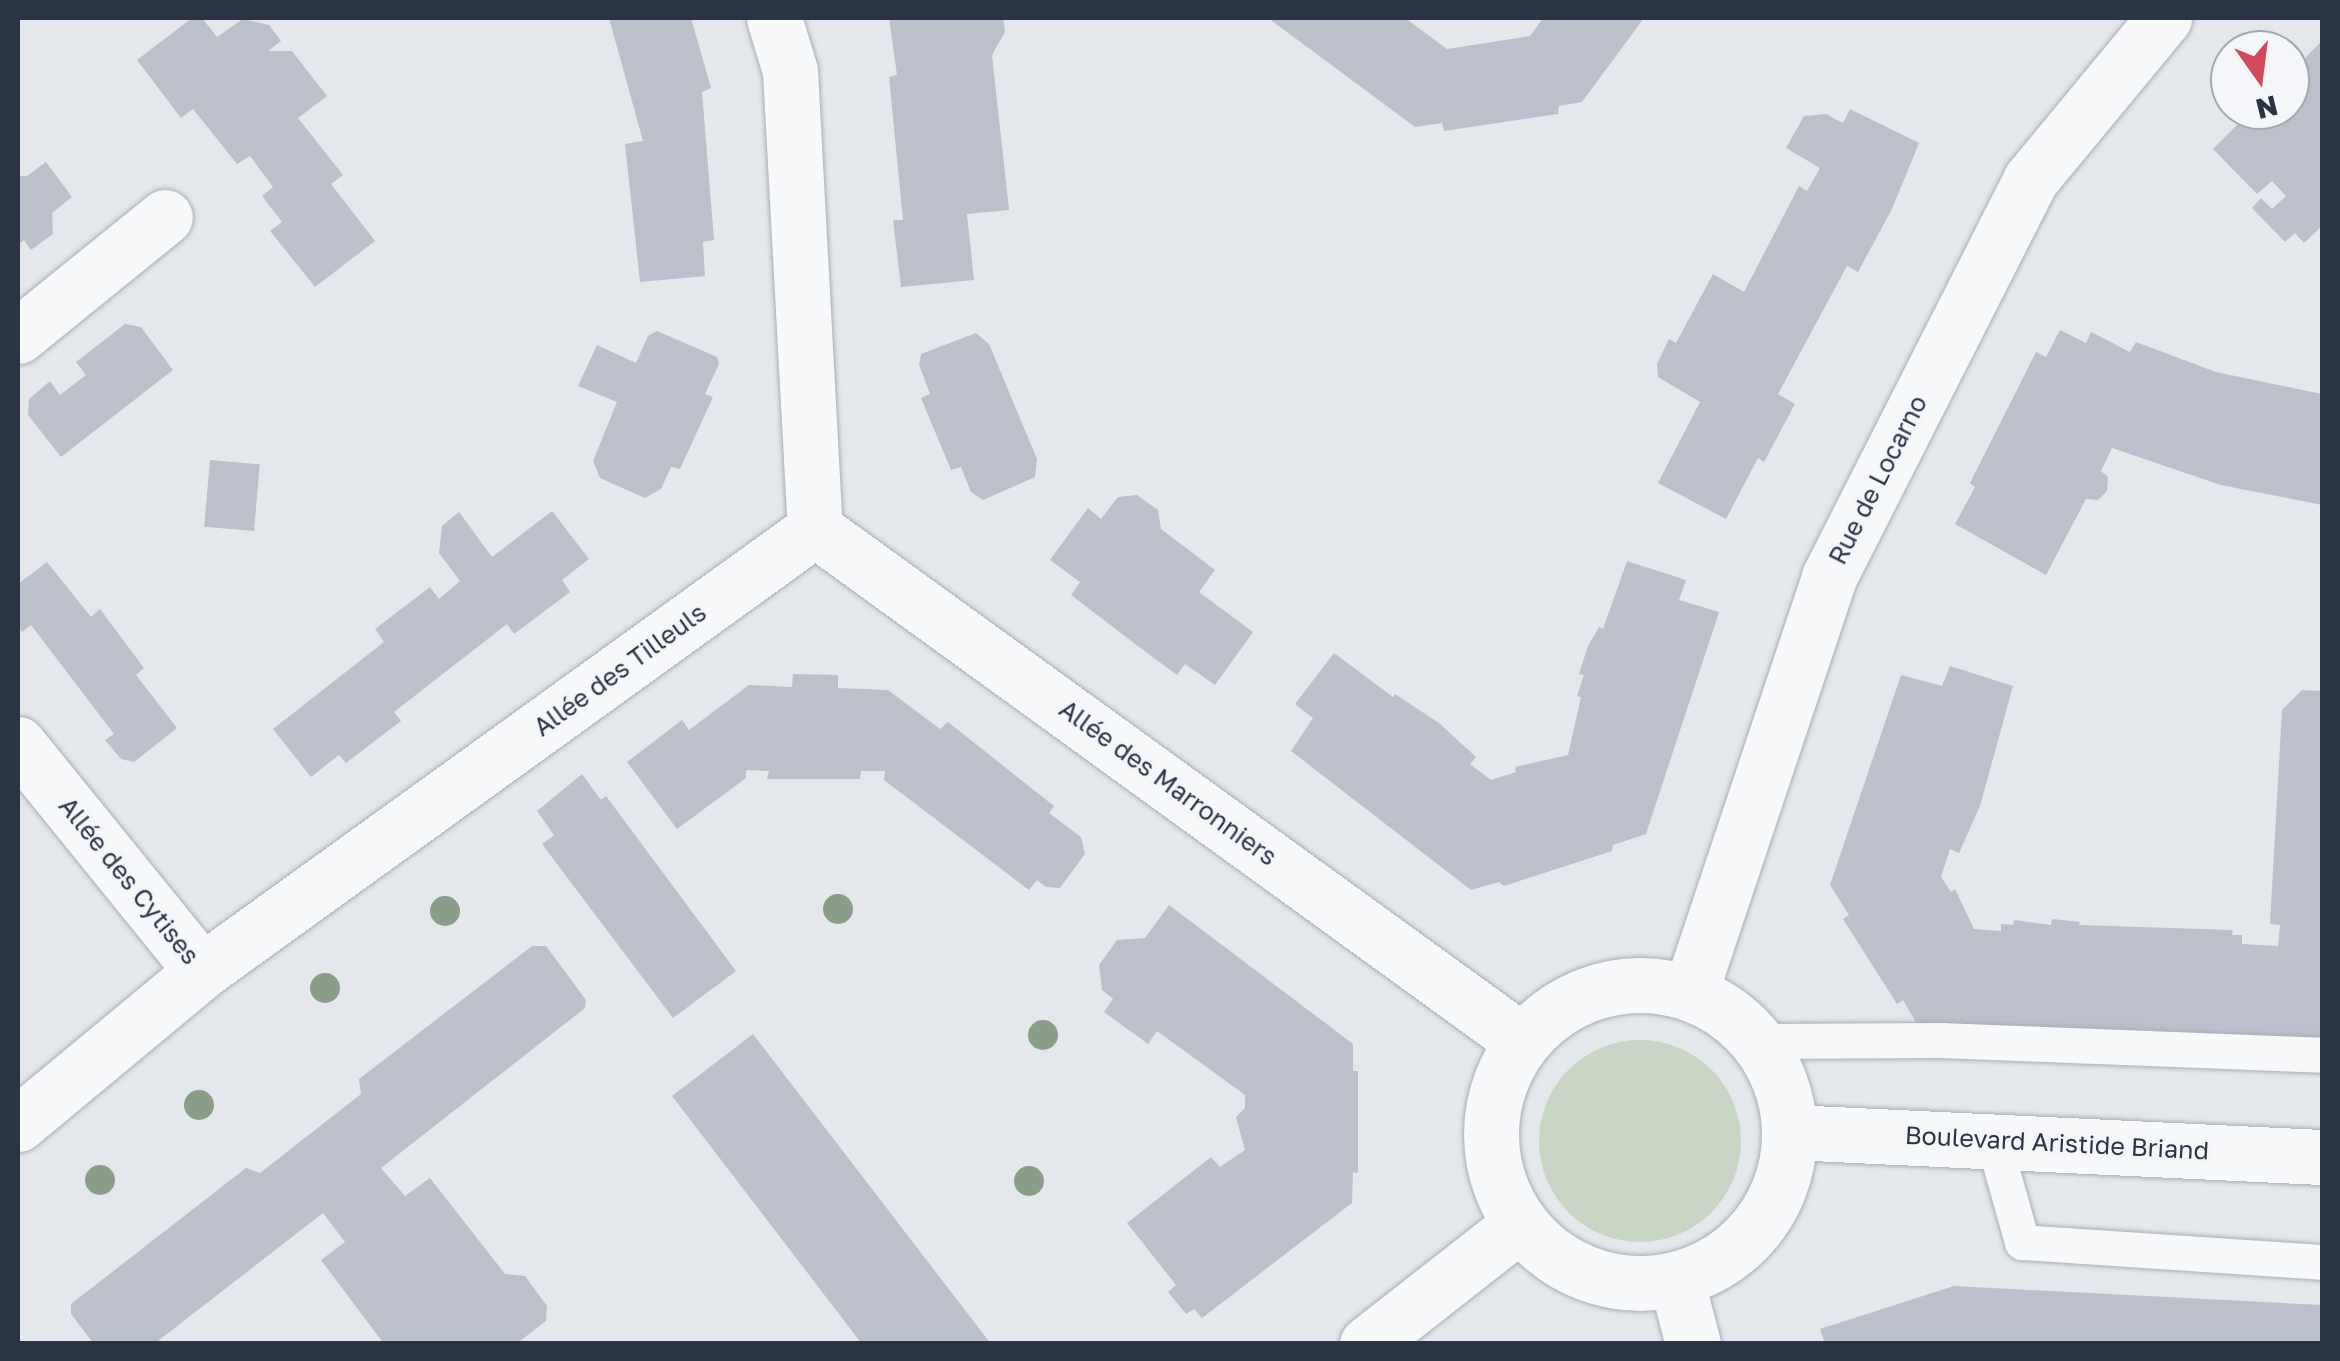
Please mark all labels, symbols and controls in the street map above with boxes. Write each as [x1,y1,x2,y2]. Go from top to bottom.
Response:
north arrow [2210,30,2310,130]
text: N [2253,89,2281,126]
street label: Rue de Locarno [1823,391,1933,569]
street label: Allée des Tilleuls [528,597,712,743]
street label: Allée des Marronniers [1053,694,1283,872]
street label: Allée des Cytises [52,791,206,971]
street label: Boulevard Aristide Briand [1904,1120,2210,1166]

